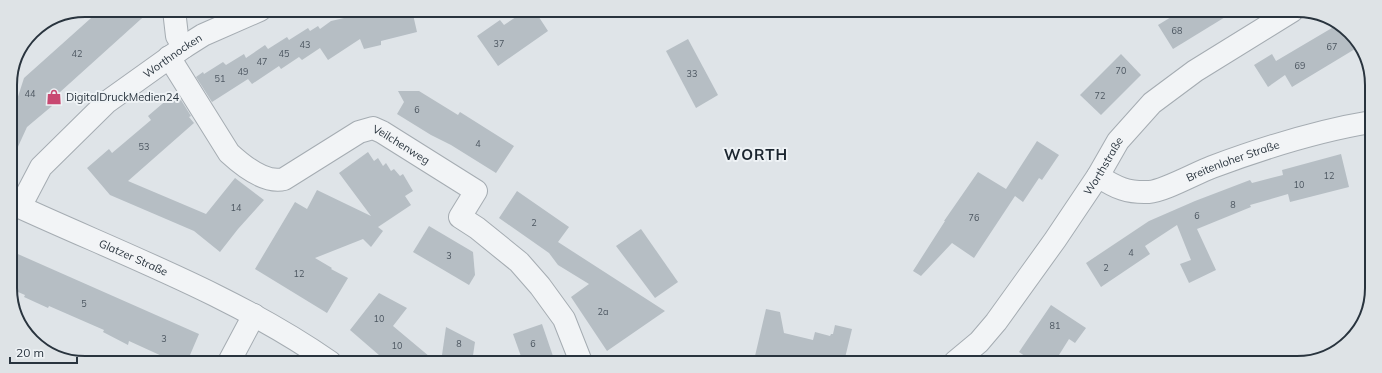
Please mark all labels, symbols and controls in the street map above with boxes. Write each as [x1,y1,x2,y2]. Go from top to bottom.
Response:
house number: 68 [1172,25,1182,36]
street label: Worthnocken [140,30,205,81]
house number: 37 [494,38,504,49]
house number: 43 [300,39,310,50]
house number: 67 [1327,41,1337,52]
house number: 42 [72,48,82,59]
house number: 45 [279,48,290,59]
house number: 47 [257,56,267,67]
house number: 69 [1295,60,1305,71]
house number: 70 [1116,65,1126,76]
house number: 49 [238,66,248,77]
house number: 33 [687,68,697,79]
house number: 51 [215,73,225,84]
house number: 44 [25,88,36,99]
shop icon: DigitalDruckMedien24 [45,88,63,106]
place label: DigitalDruckMedien24 [66,90,179,104]
house number: 72 [1095,90,1105,101]
house number: 6 [414,104,420,115]
street label: Veilchenweg [370,122,432,167]
street label: Worthstraße [1080,134,1126,198]
street label: Breitenloher Straße [1184,137,1281,185]
house number: 4 [475,138,481,149]
house number: 53 [139,141,149,152]
district label: WORTH [724,145,788,164]
house number: 12 [1324,170,1334,181]
house number: 10 [1294,179,1304,190]
house number: 8 [1230,199,1236,210]
house number: 14 [231,202,242,213]
house number: 6 [1194,210,1200,221]
house number: 76 [969,212,979,223]
house number: 2 [531,217,537,228]
street label: Glatzer Straße [97,236,170,279]
house number: 4 [1128,247,1134,258]
house number: 3 [446,250,452,261]
house number: 2 [1103,262,1109,273]
house number: 12 [294,268,304,279]
house number: 5 [81,298,87,309]
house number: 2a [598,306,608,317]
house number: 10 [374,313,384,324]
house number: 81 [1050,320,1060,331]
house number: 3 [161,333,167,344]
house number: 8 [456,338,462,349]
house number: 6 [530,338,536,349]
scale bar [10,339,77,365]
house number: 10 [392,340,402,351]
text: 20 m [16,345,44,360]

